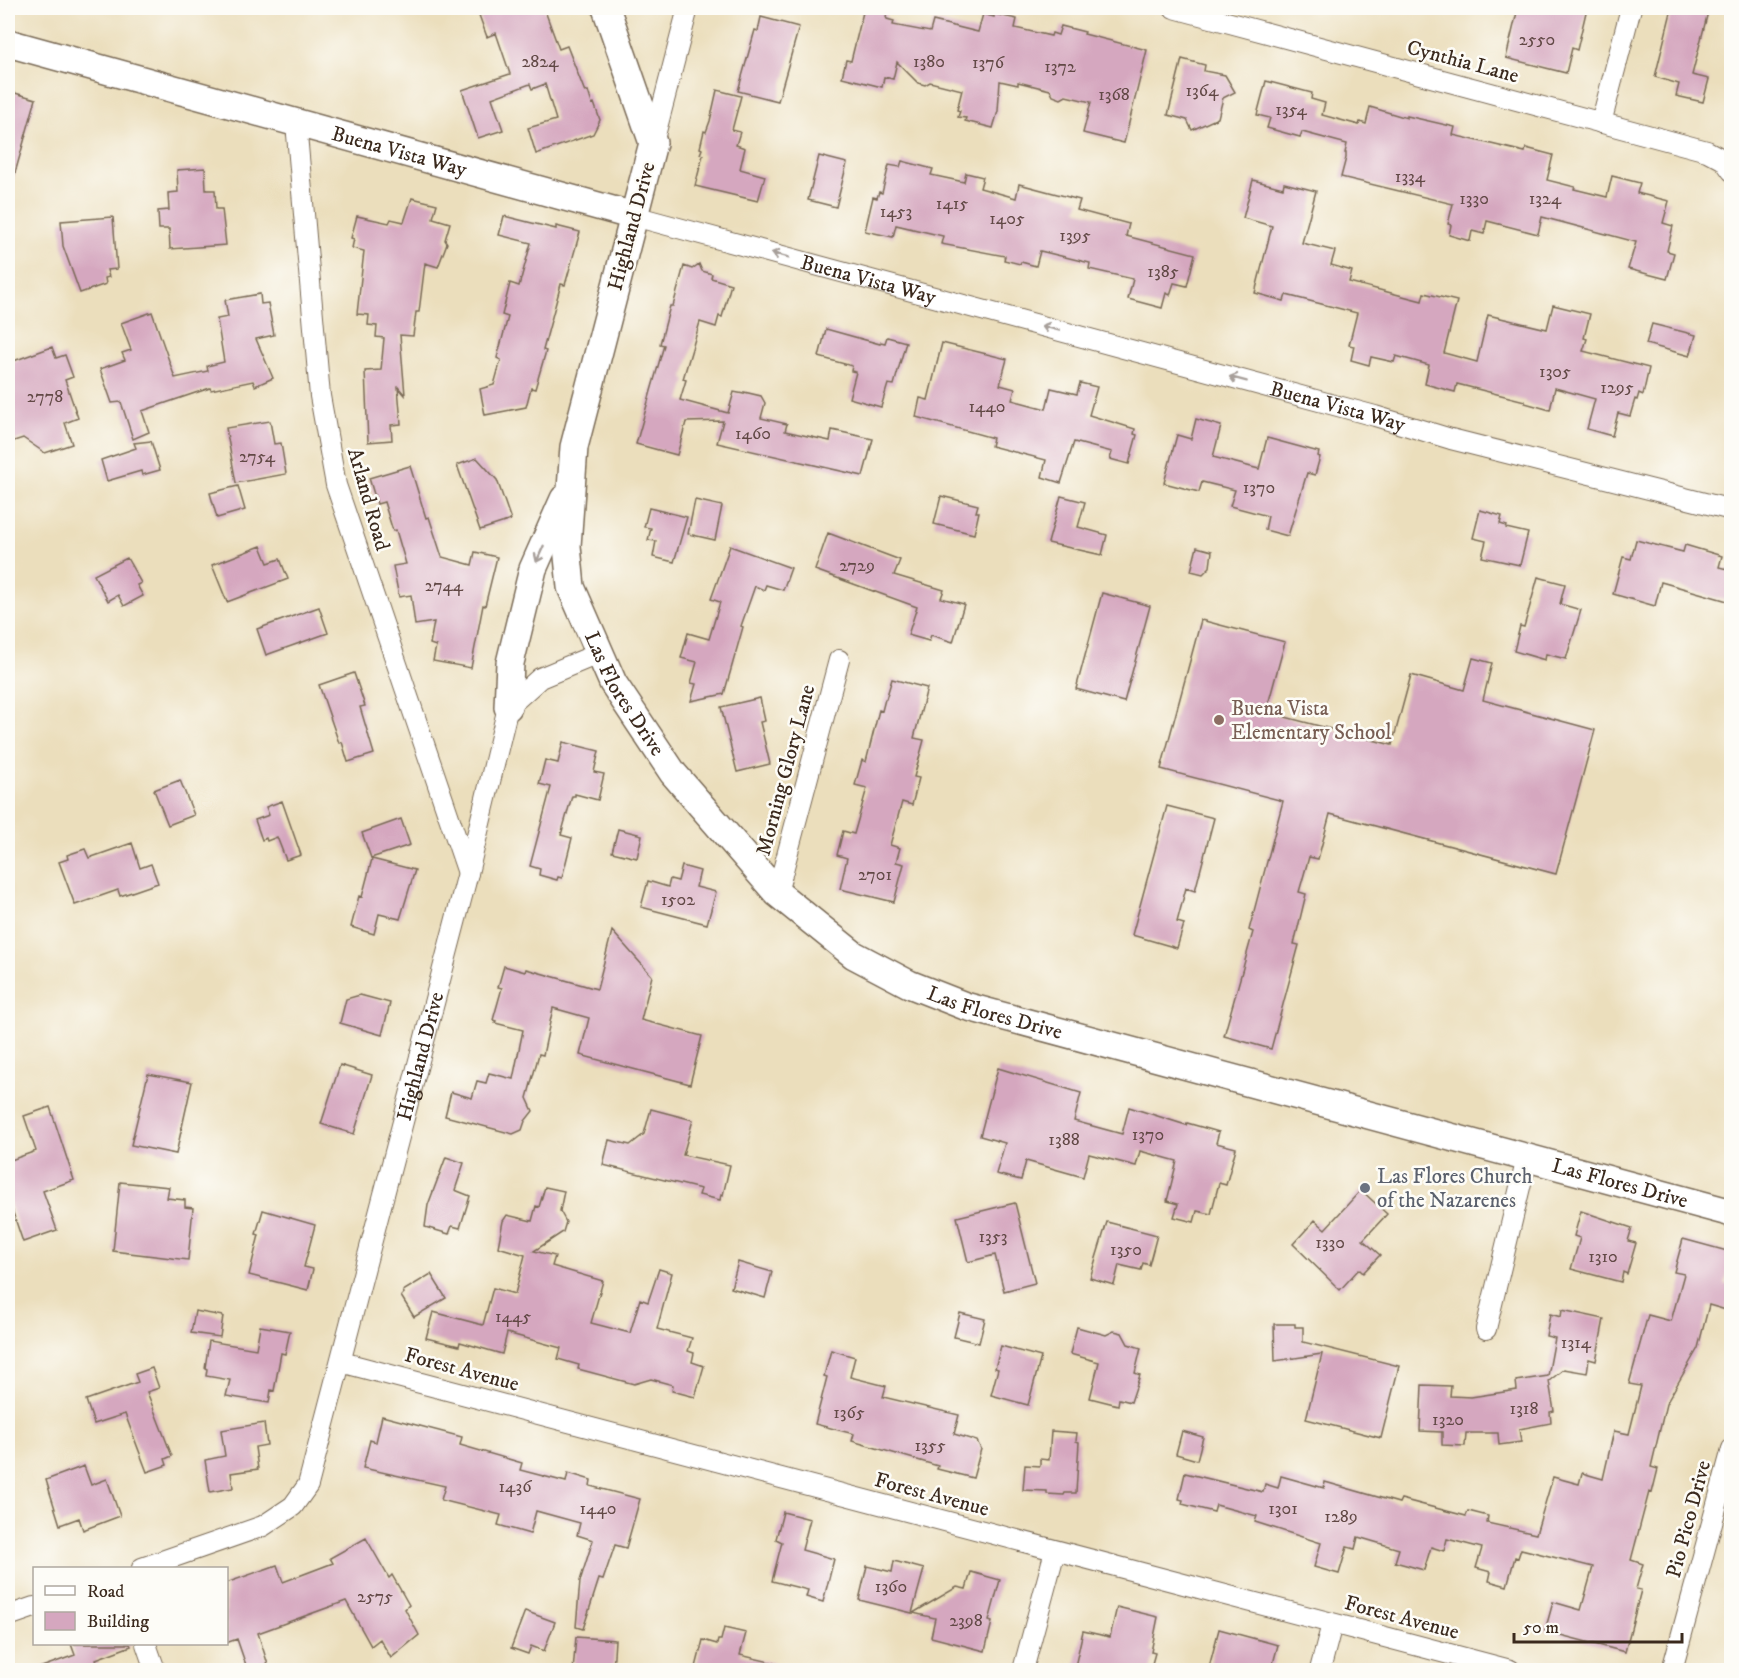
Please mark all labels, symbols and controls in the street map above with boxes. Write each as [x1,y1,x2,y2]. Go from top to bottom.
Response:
house number: 2550 [1519,29,1555,51]
street label: Cynthia Lane [1404,35,1522,89]
house number: 2824 [521,51,559,73]
house number: 1380 [913,51,945,73]
house number: 1376 [972,52,1005,74]
house number: 1372 [1044,56,1076,78]
house number: 1364 [1185,80,1219,102]
house number: 1368 [1098,84,1130,106]
house number: 1354 [1275,99,1307,121]
street label: Buena Vista Way [329,121,471,183]
street label: Highland Drive [602,159,662,293]
house number: 1334 [1395,166,1426,188]
house number: 1330 [1459,188,1489,210]
house number: 1324 [1529,188,1562,210]
house number: 1415 [936,193,968,215]
house number: 1453 [880,201,912,223]
house number: 1405 [989,208,1025,230]
house number: 1395 [1059,225,1091,247]
one-way arrow [771,249,790,261]
street label: Buena Vista Way [798,250,940,311]
house number: 1385 [1147,261,1179,283]
one-way arrow [1040,322,1059,333]
house number: 1305 [1539,361,1571,383]
one-way arrow [1229,373,1248,384]
street label: Buena Vista Way [1267,376,1409,439]
house number: 1295 [1600,377,1634,399]
house number: 2778 [27,386,63,408]
house number: 1440 [968,396,1006,418]
house number: 1460 [735,423,771,445]
street label: Arland Road [341,445,395,554]
house number: 2754 [239,446,276,468]
house number: 1370 [1243,477,1275,499]
one-way arrow [534,544,545,563]
house number: 2729 [839,555,875,577]
house number: 2744 [425,575,464,597]
street label: Las Flores Drive [578,628,670,761]
street label: Morning Glory Lane [751,682,821,859]
place label: Buena Vista Elementary School [1231,696,1392,746]
marker: Buena Vista Elementary School [1212,713,1226,727]
house number: 2701 [858,864,892,886]
house number: 1502 [661,889,695,911]
street label: Las Flores Drive [923,980,1065,1046]
street label: Highland Drive [392,989,450,1124]
house number: 1370 [1132,1124,1164,1146]
house number: 1388 [1048,1129,1080,1151]
street label: Las Flores Drive [1549,1153,1691,1215]
place label: Las Flores Church of the Nazarenes [1377,1164,1533,1214]
marker: Las Flores Church of the Nazarenes [1358,1181,1372,1195]
house number: 1353 [979,1226,1008,1248]
house number: 1330 [1315,1232,1345,1254]
house number: 1350 [1110,1239,1142,1261]
house number: 1310 [1588,1246,1618,1268]
house number: 1445 [495,1306,531,1328]
house number: 1314 [1561,1332,1592,1354]
street label: Forest Avenue [402,1342,522,1398]
house number: 1318 [1510,1398,1538,1420]
house number: 1365 [833,1402,865,1424]
house number: 1320 [1432,1409,1464,1431]
house number: 1355 [914,1435,946,1457]
street label: Pio Pico Drive [1661,1457,1717,1581]
street label: Forest Avenue [872,1467,992,1523]
house number: 1436 [498,1476,532,1498]
house number: 1440 [579,1498,617,1520]
house number: 1301 [1268,1498,1298,1520]
house number: 1289 [1324,1506,1358,1528]
legend [33,1567,228,1645]
house number: 1360 [875,1576,907,1598]
text: Road [87,1581,124,1603]
house number: 2575 [357,1586,393,1608]
street label: Forest Avenue [1342,1590,1462,1646]
scale bar [1514,1606,1682,1644]
house number: 2398 [949,1610,983,1632]
text: Building [87,1611,149,1633]
text: 50 m [1523,1617,1559,1639]

